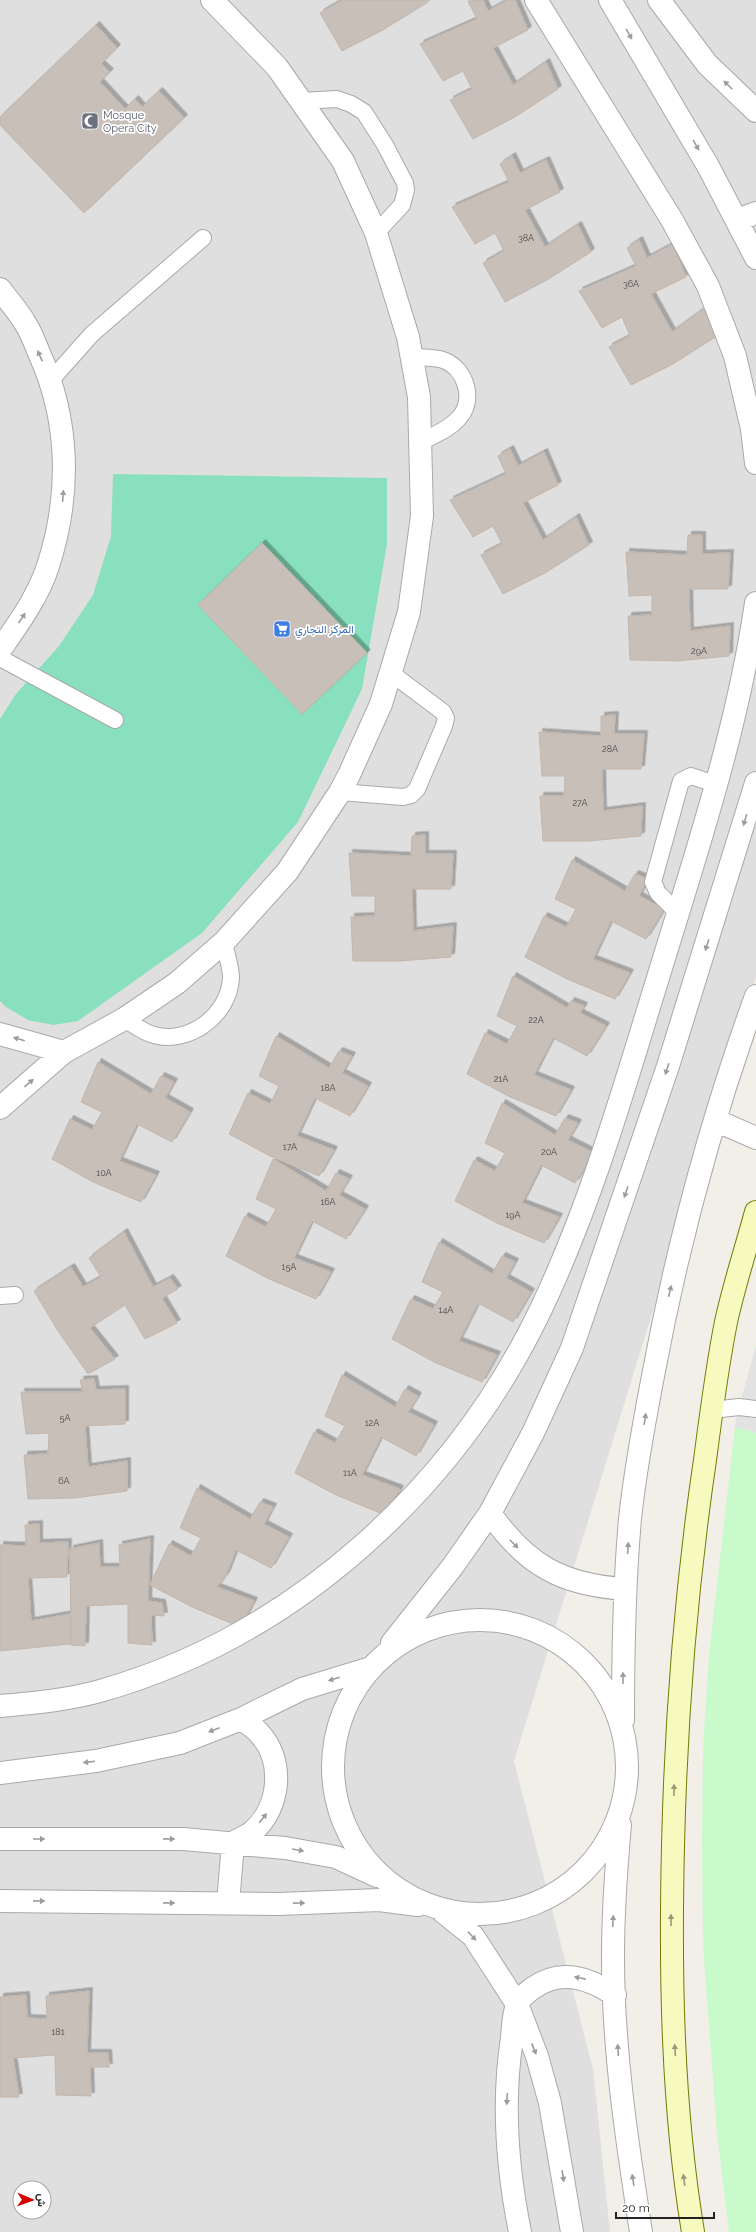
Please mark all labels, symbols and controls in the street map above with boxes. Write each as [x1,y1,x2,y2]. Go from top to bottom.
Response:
one-way arrow [626,28,633,40]
one-way arrow [723,80,732,90]
place label: Mosque Opera City [103,109,157,135]
mosque icon: Mosque Opera City [80,111,100,131]
one-way arrow [692,140,699,151]
house number: 38A [518,233,534,243]
house number: 36A [623,279,639,289]
one-way arrow [37,350,43,361]
one-way arrow [59,490,66,502]
one-way arrow [18,613,26,623]
supermarket icon: المركز التجاري [272,619,292,639]
place label: المركز التجاري [295,623,354,639]
house number: 29A [691,646,707,656]
house number: 28A [602,744,618,754]
house number: 27A [572,798,588,808]
one-way arrow [742,815,748,827]
one-way arrow [703,939,709,951]
house number: 22A [528,1015,544,1025]
one-way arrow [12,1036,24,1042]
one-way arrow [664,1063,670,1075]
house number: 21A [494,1074,508,1084]
one-way arrow [24,1078,35,1087]
house number: 18A [320,1083,336,1093]
house number: 17A [283,1142,297,1152]
house number: 20A [541,1147,557,1157]
house number: 10A [96,1168,112,1178]
one-way arrow [623,1186,629,1198]
house number: 16A [320,1197,336,1207]
house number: 19A [505,1210,521,1220]
house number: 15A [282,1262,296,1272]
one-way arrow [667,1285,673,1297]
house number: 14A [439,1305,453,1315]
house number: 5A [60,1413,71,1423]
one-way arrow [642,1413,648,1425]
house number: 12A [365,1418,379,1428]
house number: 11A [343,1468,357,1478]
house number: 6A [58,1476,70,1486]
one-way arrow [509,1539,519,1549]
one-way arrow [625,1542,632,1554]
one-way arrow [620,1671,626,1684]
one-way arrow [328,1677,340,1683]
one-way arrow [208,1727,220,1733]
one-way arrow [83,1759,95,1765]
one-way arrow [671,1783,677,1796]
one-way arrow [259,1813,268,1824]
one-way arrow [33,1836,46,1842]
one-way arrow [163,1836,176,1842]
one-way arrow [292,1847,305,1853]
one-way arrow [33,1898,46,1904]
one-way arrow [163,1899,175,1906]
one-way arrow [293,1900,306,1906]
one-way arrow [668,1913,674,1926]
one-way arrow [610,1915,617,1927]
one-way arrow [467,1931,477,1941]
one-way arrow [574,1975,586,1981]
house number: 181 [51,2027,65,2037]
one-way arrow [531,2044,537,2056]
one-way arrow [615,2044,622,2056]
one-way arrow [671,2044,678,2056]
one-way arrow [504,2093,510,2106]
one-way arrow [560,2169,566,2182]
one-way arrow [630,2174,636,2186]
one-way arrow [681,2174,687,2186]
north arrow [12,2180,52,2220]
text: ش [35,2193,48,2207]
scale bar [616,2194,714,2220]
text: 20 m [622,2201,650,2215]

